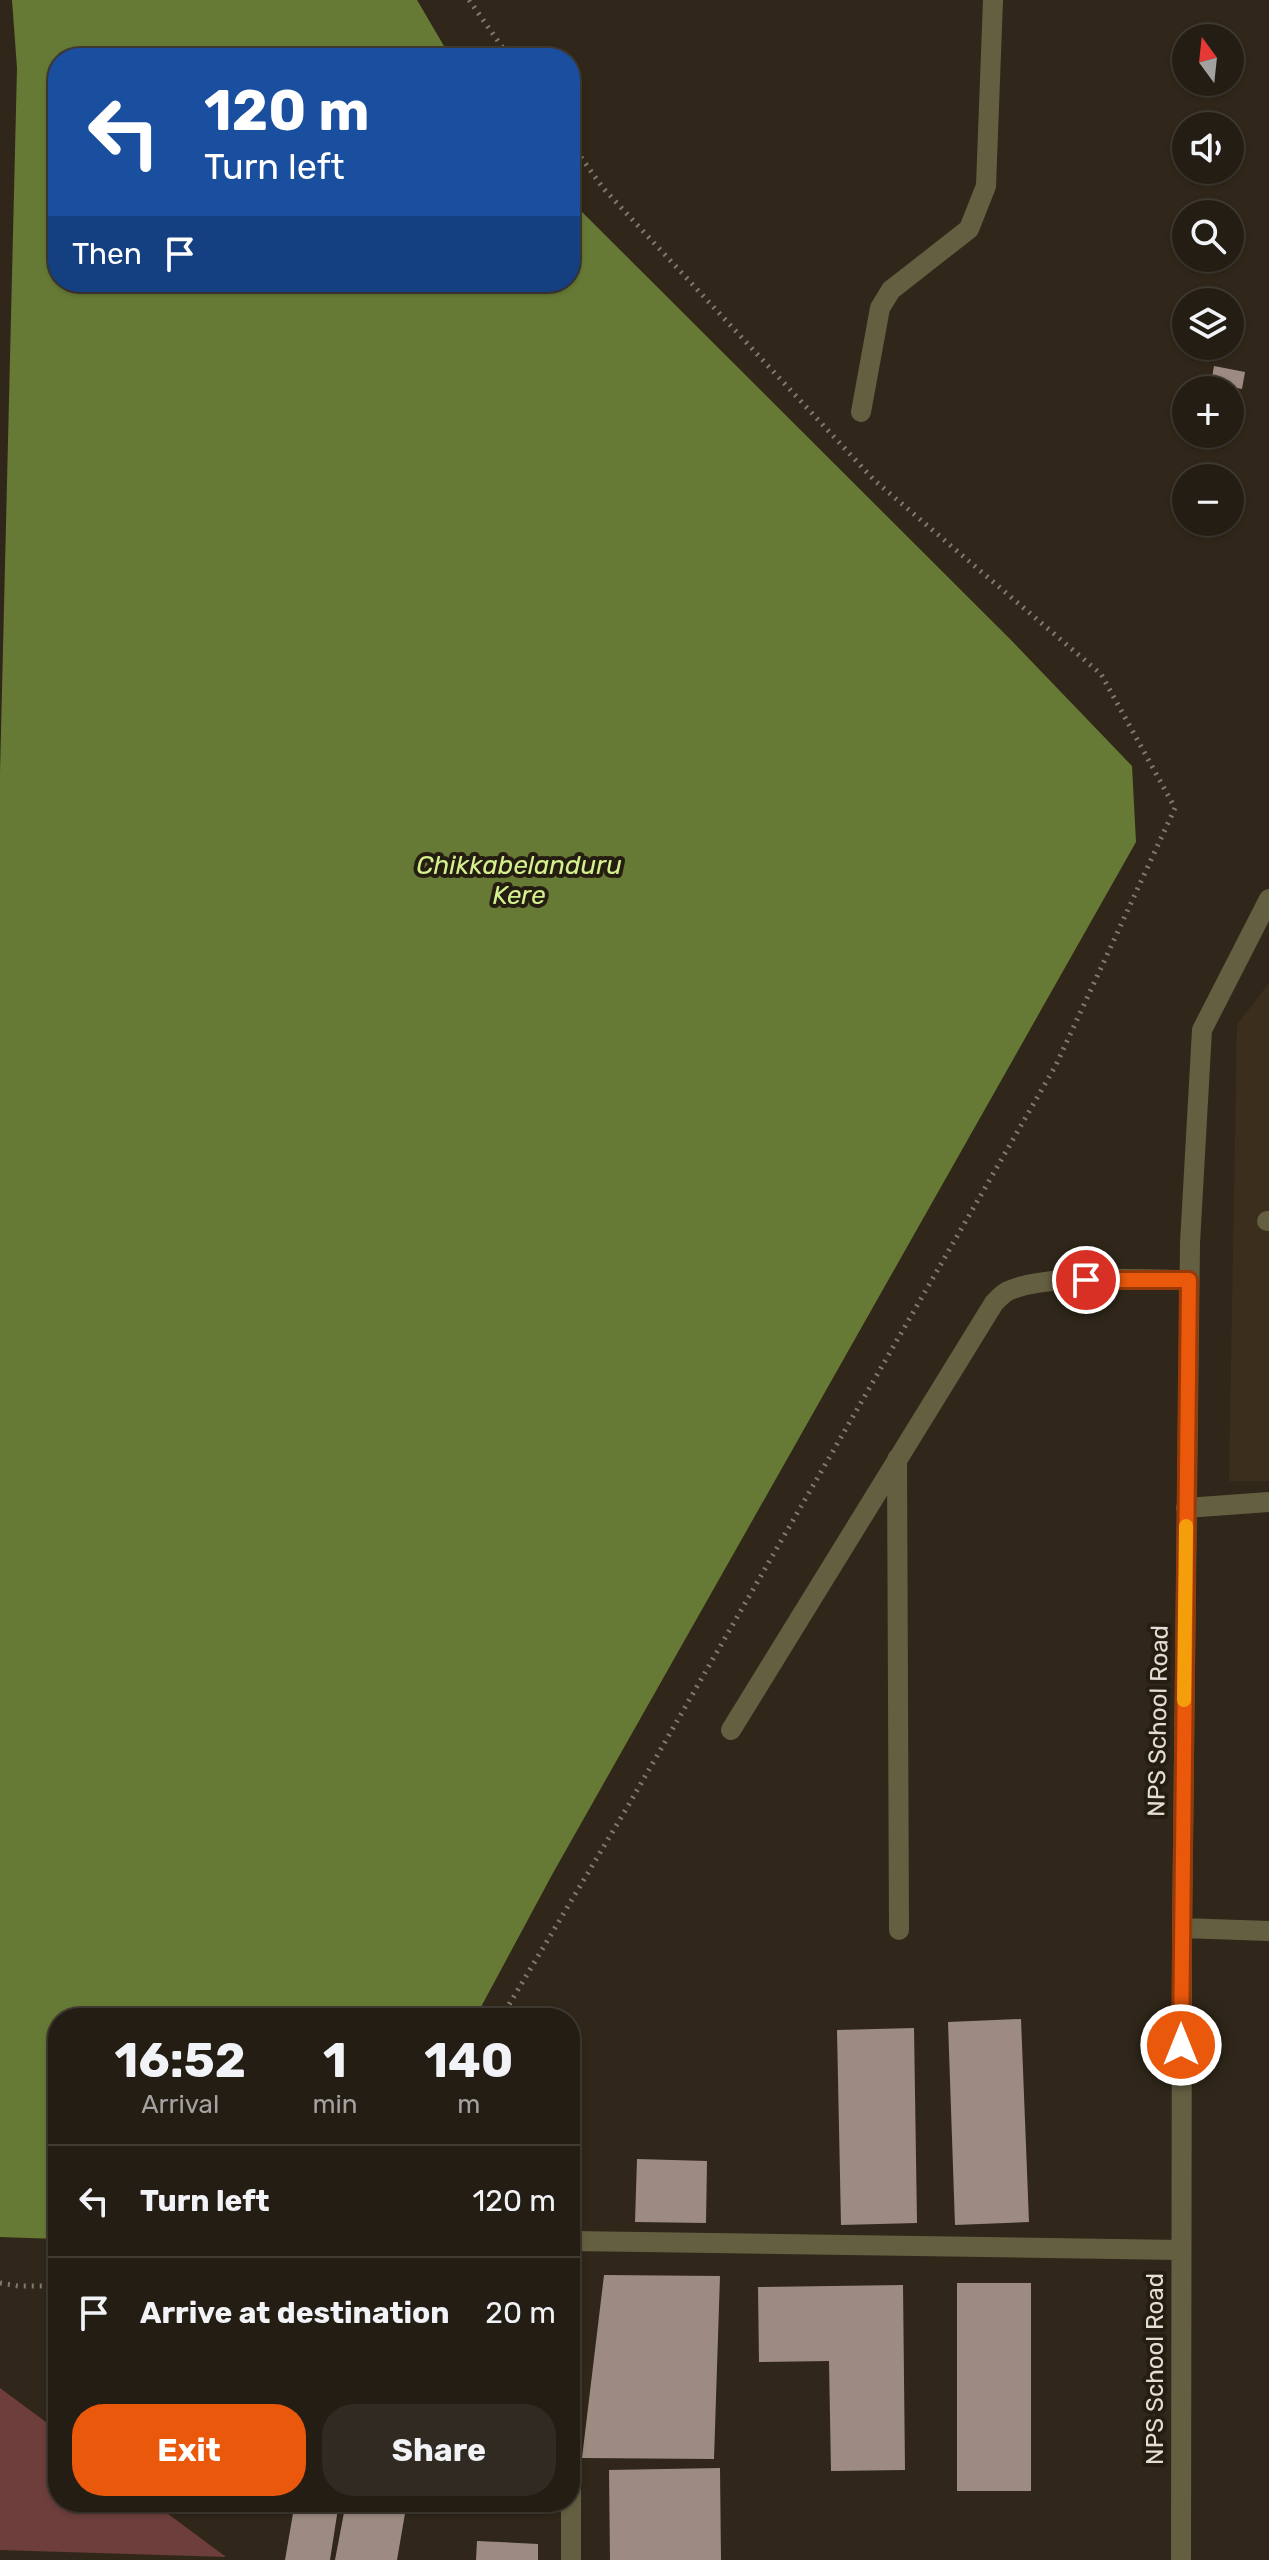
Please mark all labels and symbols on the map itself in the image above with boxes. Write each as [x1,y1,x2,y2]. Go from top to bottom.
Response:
north arrow [1172,24,1244,96]
water label: Chikkabelanduru Kere [416,850,622,911]
pin [1052,1246,1120,1314]
street label: NPS School Road [1142,1625,1174,1817]
position arrow [1139,2003,1223,2087]
street label: NPS School Road [1141,2273,1169,2465]

